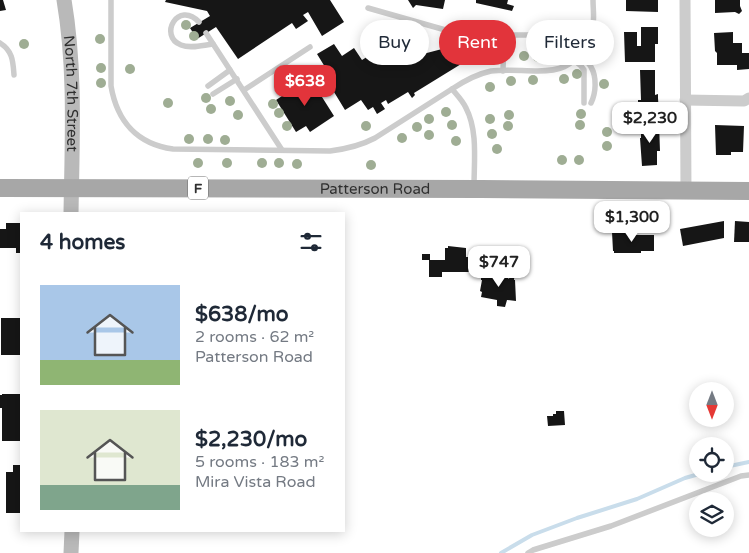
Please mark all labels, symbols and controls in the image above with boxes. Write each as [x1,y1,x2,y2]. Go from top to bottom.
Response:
chip: Buy [360,20,429,65]
chip: Rent [439,20,516,65]
chip: Filters [526,20,614,65]
street label: North 7th Street [60,35,81,152]
pin: $638 [275,64,335,107]
text: $638 [285,71,325,91]
pin: $2,230 [609,102,691,144]
text: $2,230 [623,108,677,128]
road number: F [188,177,208,200]
street label: Patterson Road [320,180,430,198]
pin: $1,300 [591,200,673,243]
text: $1,300 [605,207,659,227]
icon: filters [297,228,325,256]
text: 4 homes [40,230,125,255]
pin: $747 [469,246,529,288]
text: $747 [479,252,519,272]
text: $638/mo [195,302,289,327]
icon: home [80,305,140,365]
text: 2 rooms · 62 m² [195,327,314,347]
text: Patterson Road [195,347,313,367]
north arrow [689,382,734,428]
map controls [689,382,734,537]
text: $2,230/mo [195,427,307,452]
icon: home [80,430,140,490]
button: locate [689,437,734,482]
text: 5 rooms · 183 m² [195,452,324,472]
text: Mira Vista Road [195,472,316,492]
button: layers [689,492,734,537]

